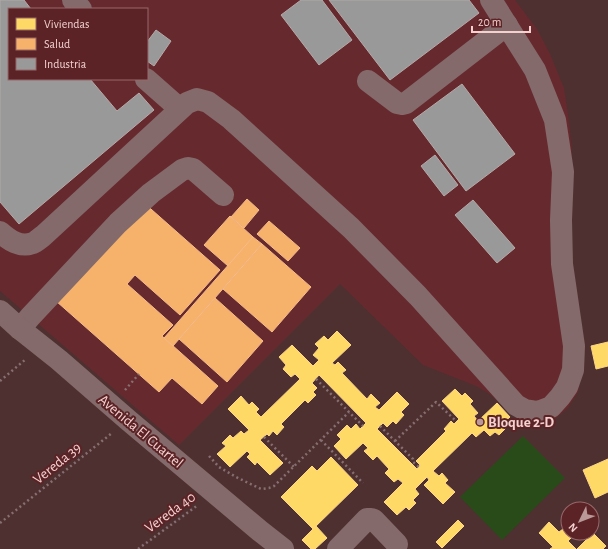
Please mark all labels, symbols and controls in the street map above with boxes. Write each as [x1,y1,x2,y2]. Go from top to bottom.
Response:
legend [8,8,148,80]
scale bar [472,8,530,34]
text: 20 m [478,16,501,28]
text: Viviendas [44,18,90,30]
text: Salud [44,38,70,50]
text: Industria [44,58,87,70]
street label: Avenida El Cuartel [95,392,186,471]
place label: Bloque 2-D [488,415,554,430]
marker: Bloque 2-D [475,417,485,427]
street label: Vereda 39 [30,440,84,487]
street label: Vereda 40 [142,489,199,536]
north arrow [560,501,600,541]
text: N [566,521,580,534]

